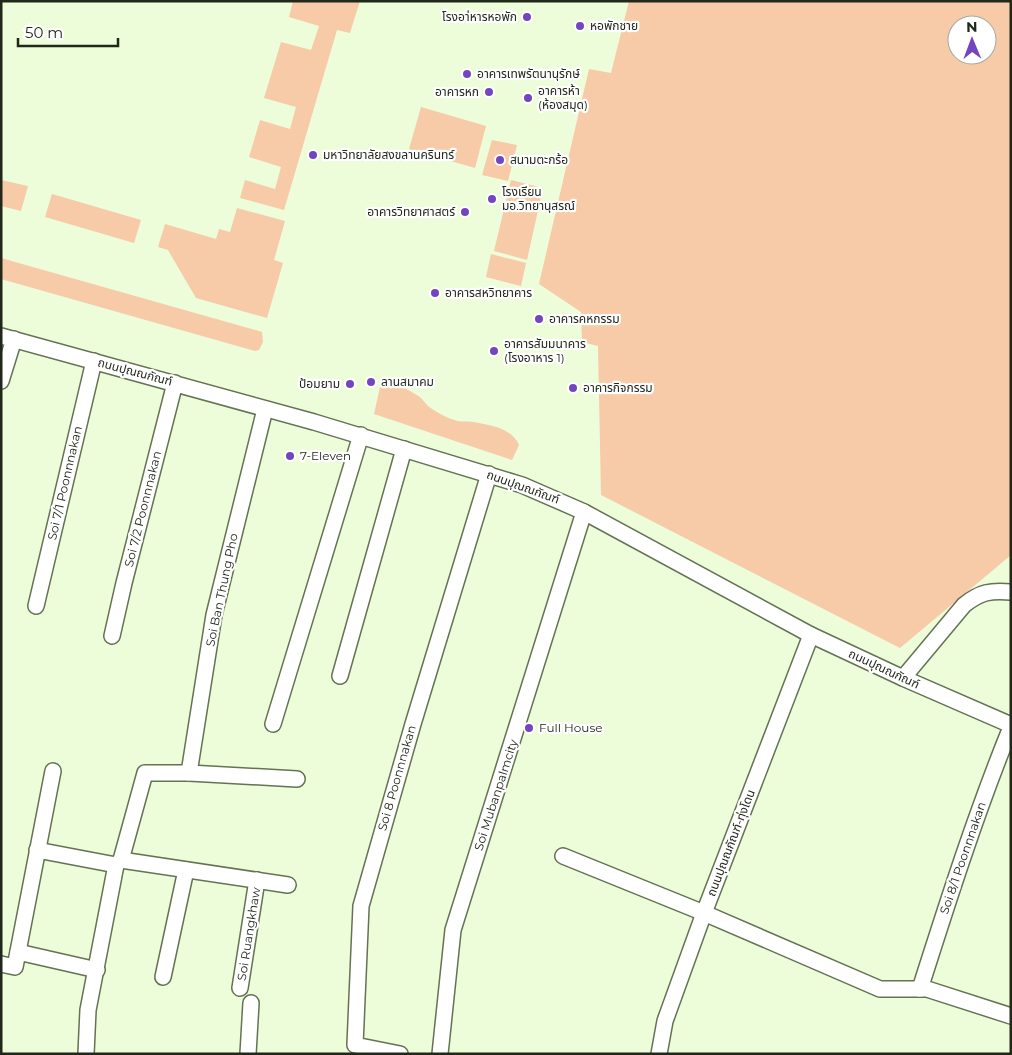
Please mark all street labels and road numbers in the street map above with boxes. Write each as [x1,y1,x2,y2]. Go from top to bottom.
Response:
street label: ถนนปุณณกัณฑ์ [96,354,174,389]
street label: Soi 7/1 Poonnnakan [44,424,85,542]
street label: Soi 7/2 Poonnnakan [121,449,164,568]
street label: ถนนปุณณกัณฑ์ [485,466,562,507]
street label: Soi Ban Thung Pho [202,532,241,648]
street label: ถนนปุณณกัณฑ์ [846,646,922,692]
street label: Soi 8 Poonnnakan [374,723,419,832]
street label: Soi Mubanpalmcity [470,737,521,852]
street label: ถนนปุณณกัณฑ์-ทุ่งโดน [703,787,758,898]
street label: Soi 8/1 Poonnnakan [936,800,989,916]
street label: Soi Ruangkhaw [234,886,263,982]

